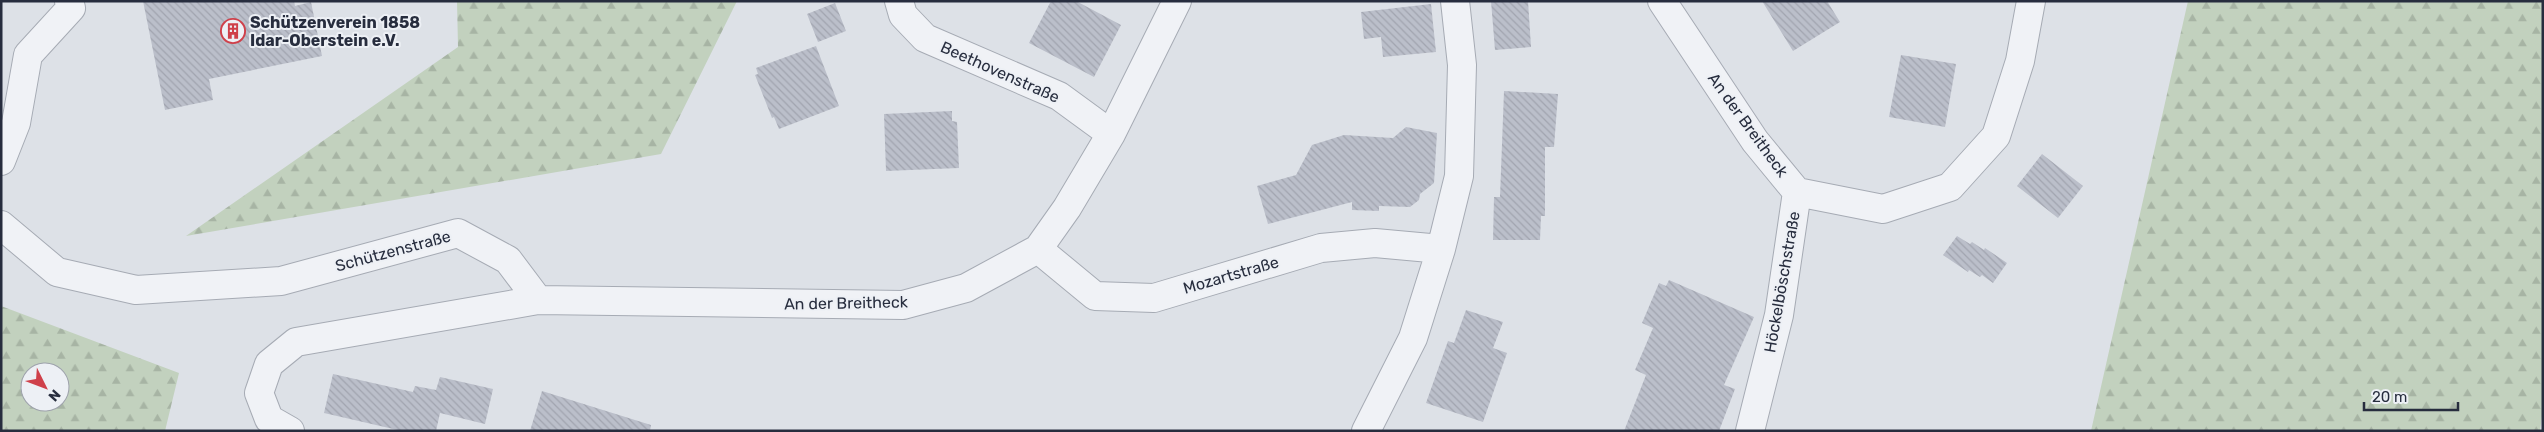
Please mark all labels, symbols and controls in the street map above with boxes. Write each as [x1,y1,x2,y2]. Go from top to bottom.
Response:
place label: Schützenverein 1858 Idar-Oberstein e.V. [250,13,420,50]
building icon: Schützenverein 1858 Idar-Oberstein e.V. [220,18,246,44]
street label: Beethovenstraße [938,37,1062,107]
street label: An der Breitheck [1704,69,1793,181]
street label: Höckelböschstraße [1760,210,1804,354]
street label: Schützenstraße [333,226,453,276]
street label: Mozartstraße [1181,252,1281,298]
street label: An der Breitheck [784,292,909,314]
north arrow [20,362,70,412]
scale bar [2364,380,2458,412]
text: N [45,386,64,405]
text: 20 m [2372,388,2407,406]

